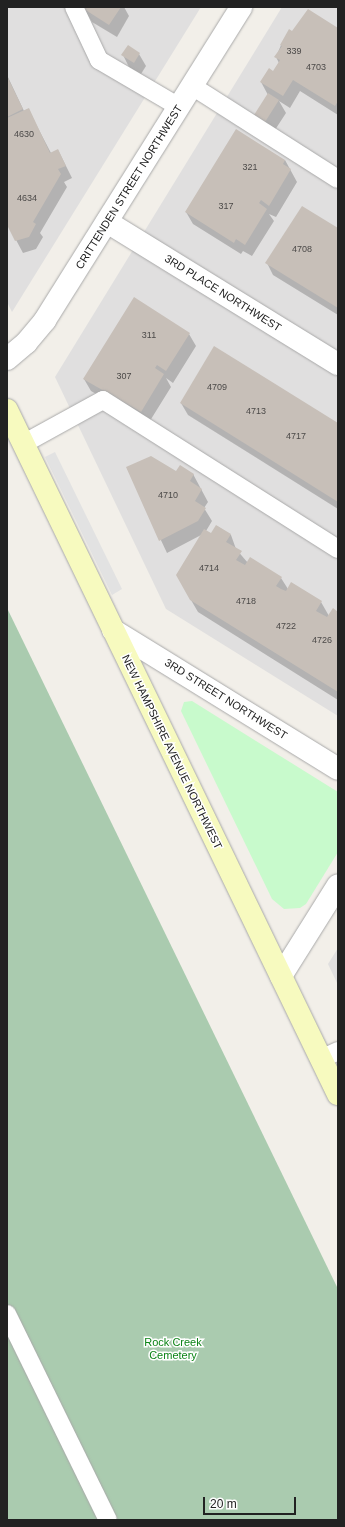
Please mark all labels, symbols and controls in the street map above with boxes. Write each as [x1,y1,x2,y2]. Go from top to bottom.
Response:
house number: 339 [286,46,302,56]
house number: 4703 [306,62,326,72]
street label: CRITTENDEN STREET NORTHWEST [73,102,185,272]
house number: 4630 [14,129,34,139]
house number: 321 [242,162,258,172]
house number: 4634 [17,193,37,203]
house number: 317 [218,201,234,211]
house number: 4708 [292,244,312,254]
street label: 3RD PLACE NORTHWEST [162,252,284,334]
house number: 311 [142,330,156,340]
house number: 307 [116,371,132,381]
house number: 4709 [207,382,227,392]
house number: 4713 [246,406,266,416]
house number: 4717 [286,431,306,441]
house number: 4710 [158,490,178,500]
house number: 4714 [199,563,219,573]
house number: 4718 [236,596,256,606]
house number: 4722 [276,621,296,631]
house number: 4726 [312,635,332,645]
street label: NEW HAMPSHIRE AVENUE NORTHWEST [119,652,225,852]
street label: 3RD STREET NORTHWEST [162,656,290,742]
park label: Rock Creek Cemetery [144,1336,202,1362]
scale bar [205,1489,298,1515]
text: 20 m [210,1497,237,1511]

